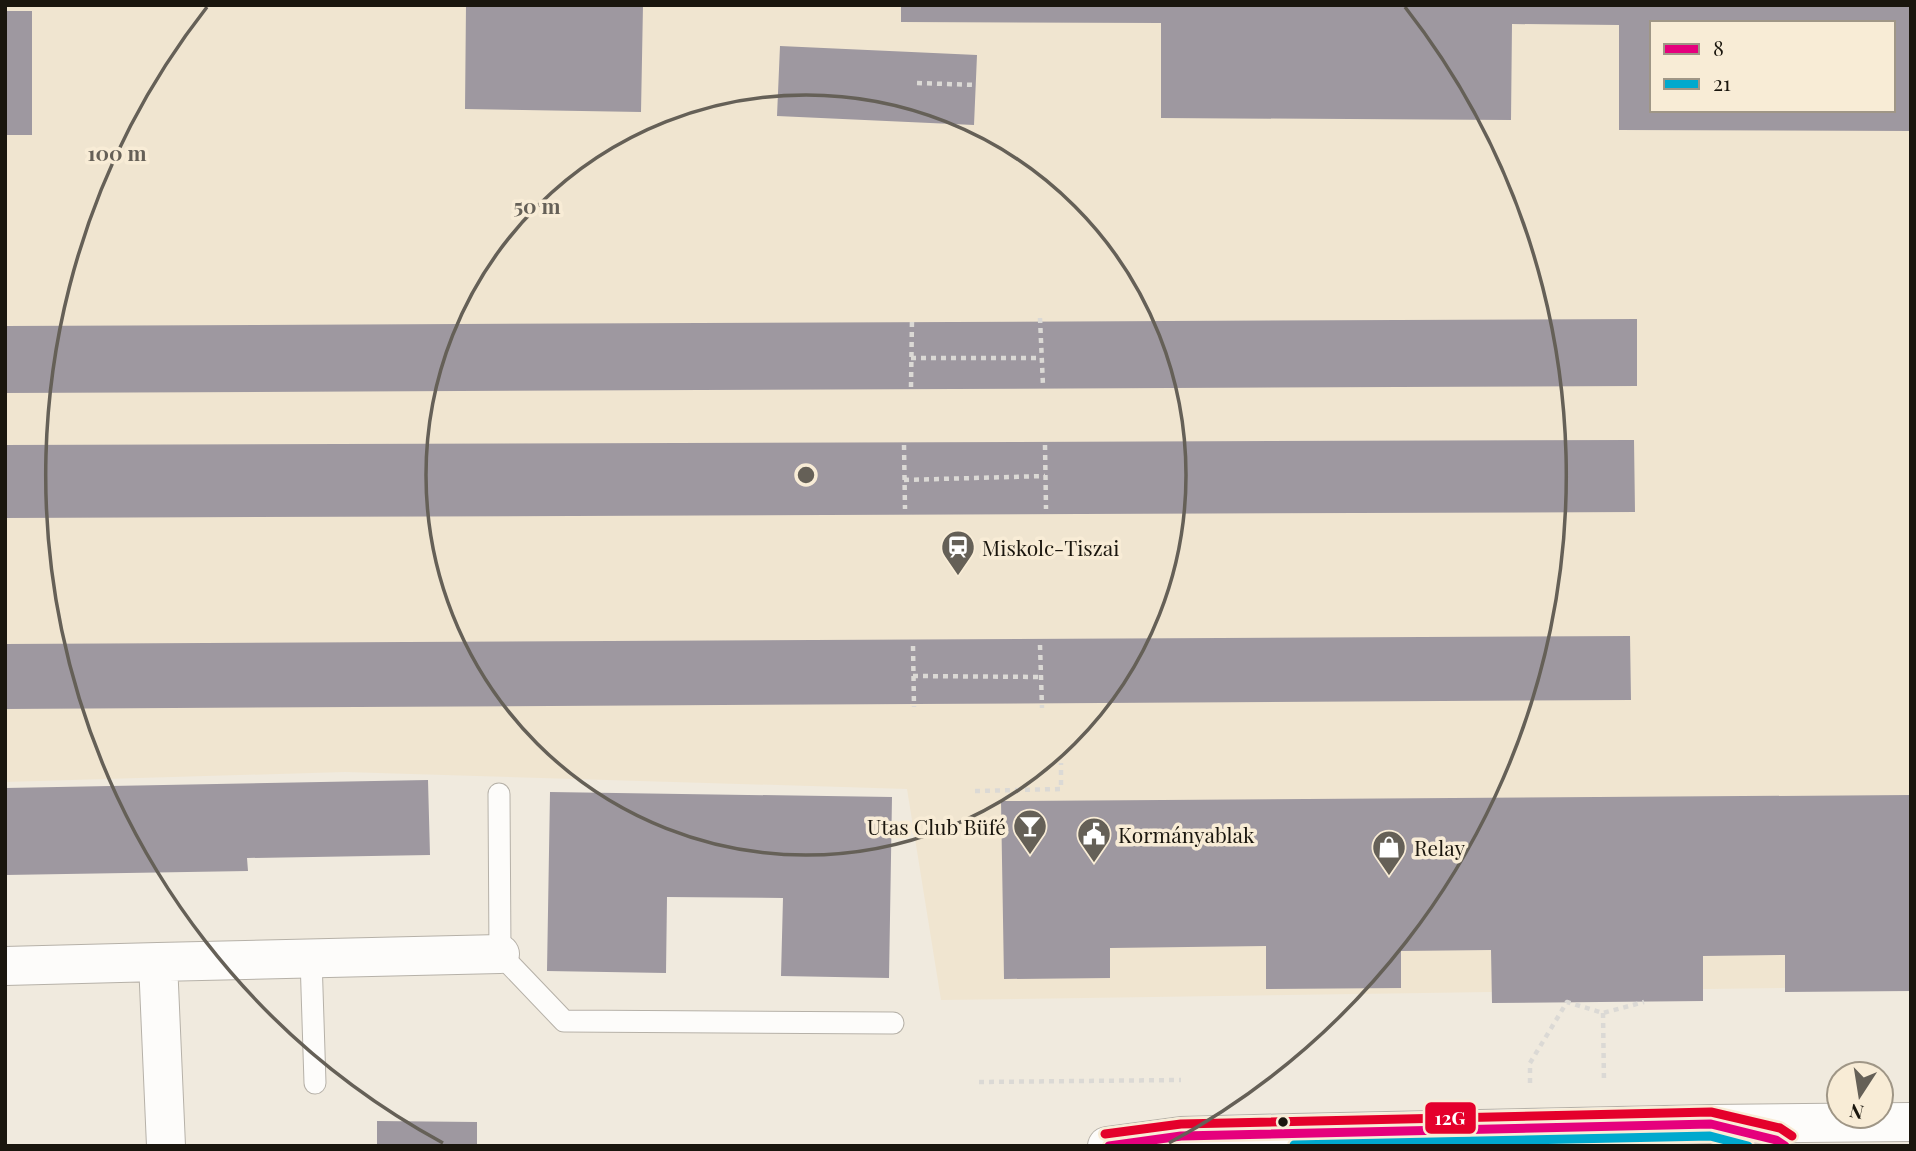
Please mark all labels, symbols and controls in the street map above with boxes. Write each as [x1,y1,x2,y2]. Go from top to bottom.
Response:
legend [1650,21,1895,112]
text: 8 [1713,33,1724,61]
text: 21 [1713,68,1731,96]
text: 100 m [87,138,147,166]
text: 50 m [513,191,561,219]
centre of rings [794,463,818,487]
station icon: Miskolc-Tiszai [939,528,977,577]
place label: Miskolc-Tiszai [982,533,1119,561]
bar icon: Utas Club Büfé [1011,807,1049,856]
place label: Utas Club Büfé [867,812,1006,840]
public building icon: Kormányablak [1075,815,1113,864]
place label: Kormányablak [1118,820,1255,848]
shop icon: Relay [1370,828,1408,877]
place label: Relay [1414,833,1466,861]
north arrow [1825,1060,1895,1130]
text: N [1847,1098,1866,1127]
line badge: 12G [1424,1101,1477,1135]
text: 12G [1434,1104,1466,1130]
unlabelled marker [1276,1115,1290,1129]

